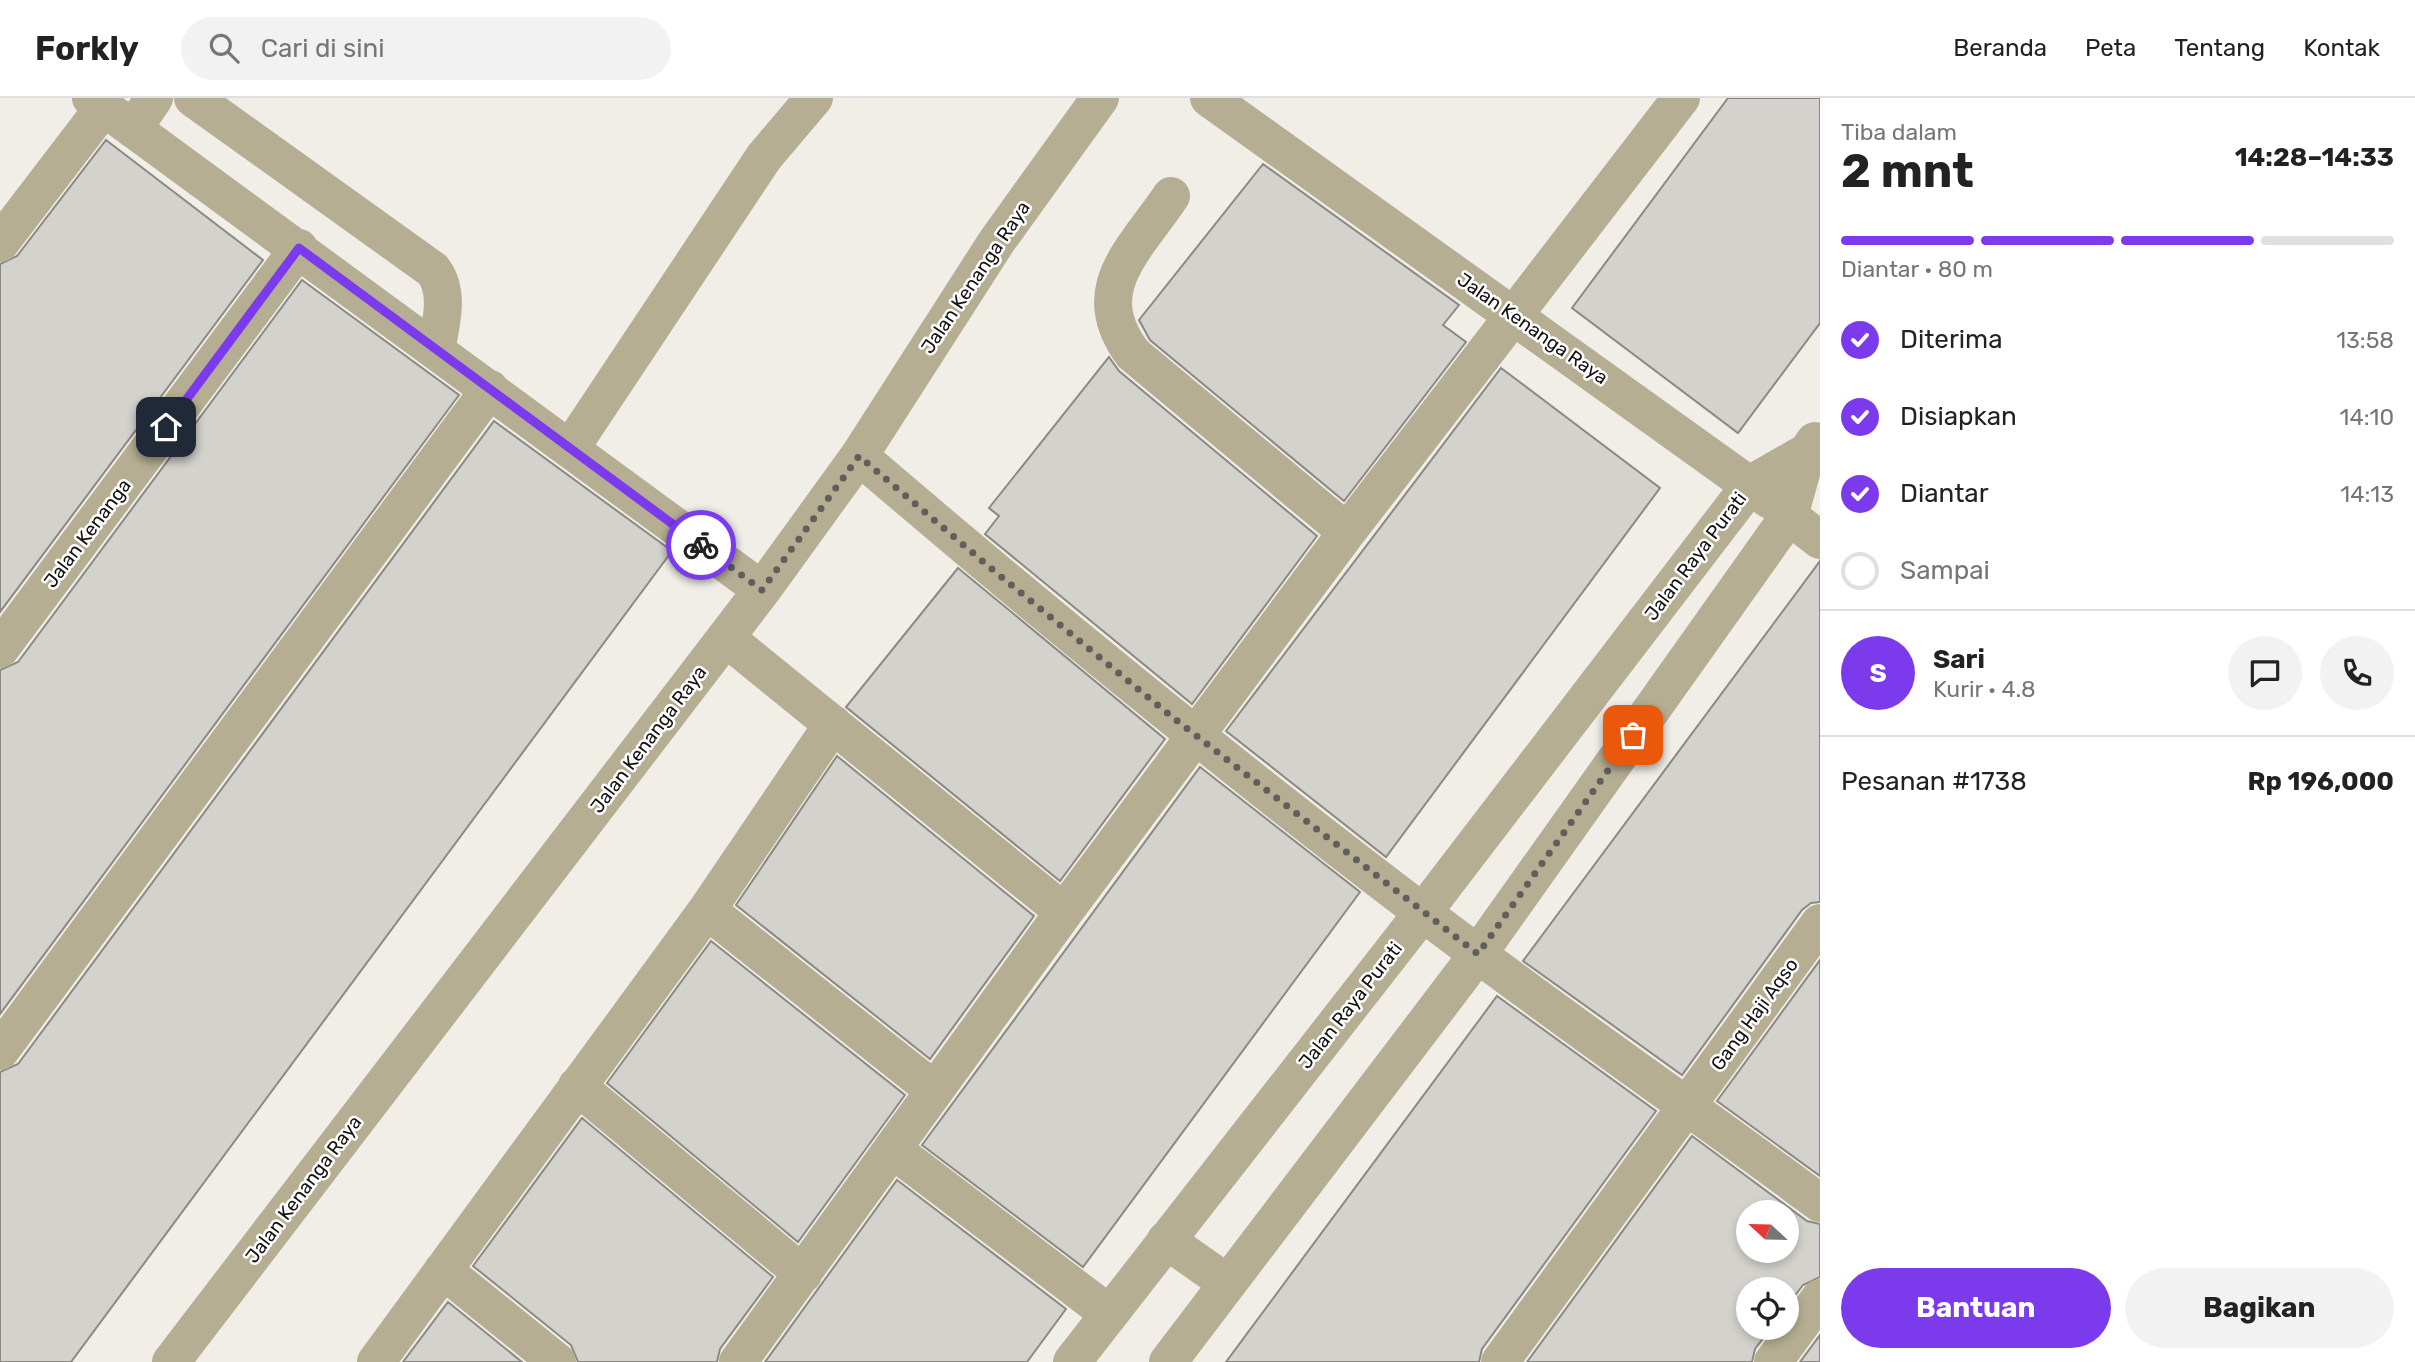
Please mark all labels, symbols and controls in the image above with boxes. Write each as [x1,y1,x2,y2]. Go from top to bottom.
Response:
search box [181,17,671,80]
text: Forkly [35,29,139,68]
icon: search [205,29,243,67]
text: Cari di sini [261,33,385,64]
text: Beranda [1953,34,2047,62]
text: Peta [2085,34,2136,62]
text: Tentang [2174,34,2265,62]
text: Kontak [2303,34,2380,62]
text: Tiba dalam [1841,118,1957,146]
text: 14:28–14:33 [2235,142,2394,173]
text: 2 mnt [1841,144,1974,199]
street label: Jalan Kenanga Raya [916,197,1035,358]
text: Diantar · 80 m [1841,255,1993,283]
street label: Jalan Kenanga Raya [1453,268,1612,389]
icon: check [1841,321,1879,359]
text: Diterima [1900,324,2003,355]
text: 13:58 [2336,326,2394,354]
pin [136,397,196,457]
icon: check [1841,398,1879,436]
text: Disiapkan [1900,401,2017,432]
text: 14:10 [2340,403,2394,431]
icon: home [147,408,185,446]
street label: Jalan Kenanga [39,474,136,592]
icon: check [1841,475,1879,513]
text: Diantar [1900,478,1989,509]
text: 14:13 [2340,480,2394,508]
street label: Jalan Raya Purati [1640,488,1751,625]
courier [666,510,736,580]
icon: bike [682,526,720,564]
text: Sampai [1900,555,1990,586]
button: chat [2228,636,2302,710]
button: phone [2320,636,2394,710]
text: Sari [1933,644,1985,675]
text: S [1869,658,1887,689]
street label: Jalan Kenanga Raya [585,661,711,818]
text: Kurir · 4.8 [1933,675,2036,703]
pin [1603,705,1663,765]
icon: bag [1614,716,1652,754]
text: Pesanan #1738 [1841,766,2027,797]
text: Rp 196,000 [2248,766,2394,797]
street label: Jalan Raya Purati [1294,937,1407,1073]
street label: Gang Haji Aqso [1706,954,1803,1075]
street label: Jalan Kenanga Raya [240,1111,366,1268]
north arrow [1736,1200,1799,1264]
map controls [1736,1200,1799,1340]
button: Bantuan [1841,1268,2111,1348]
button: Bagikan [2125,1268,2394,1348]
button: locate [1736,1277,1799,1340]

